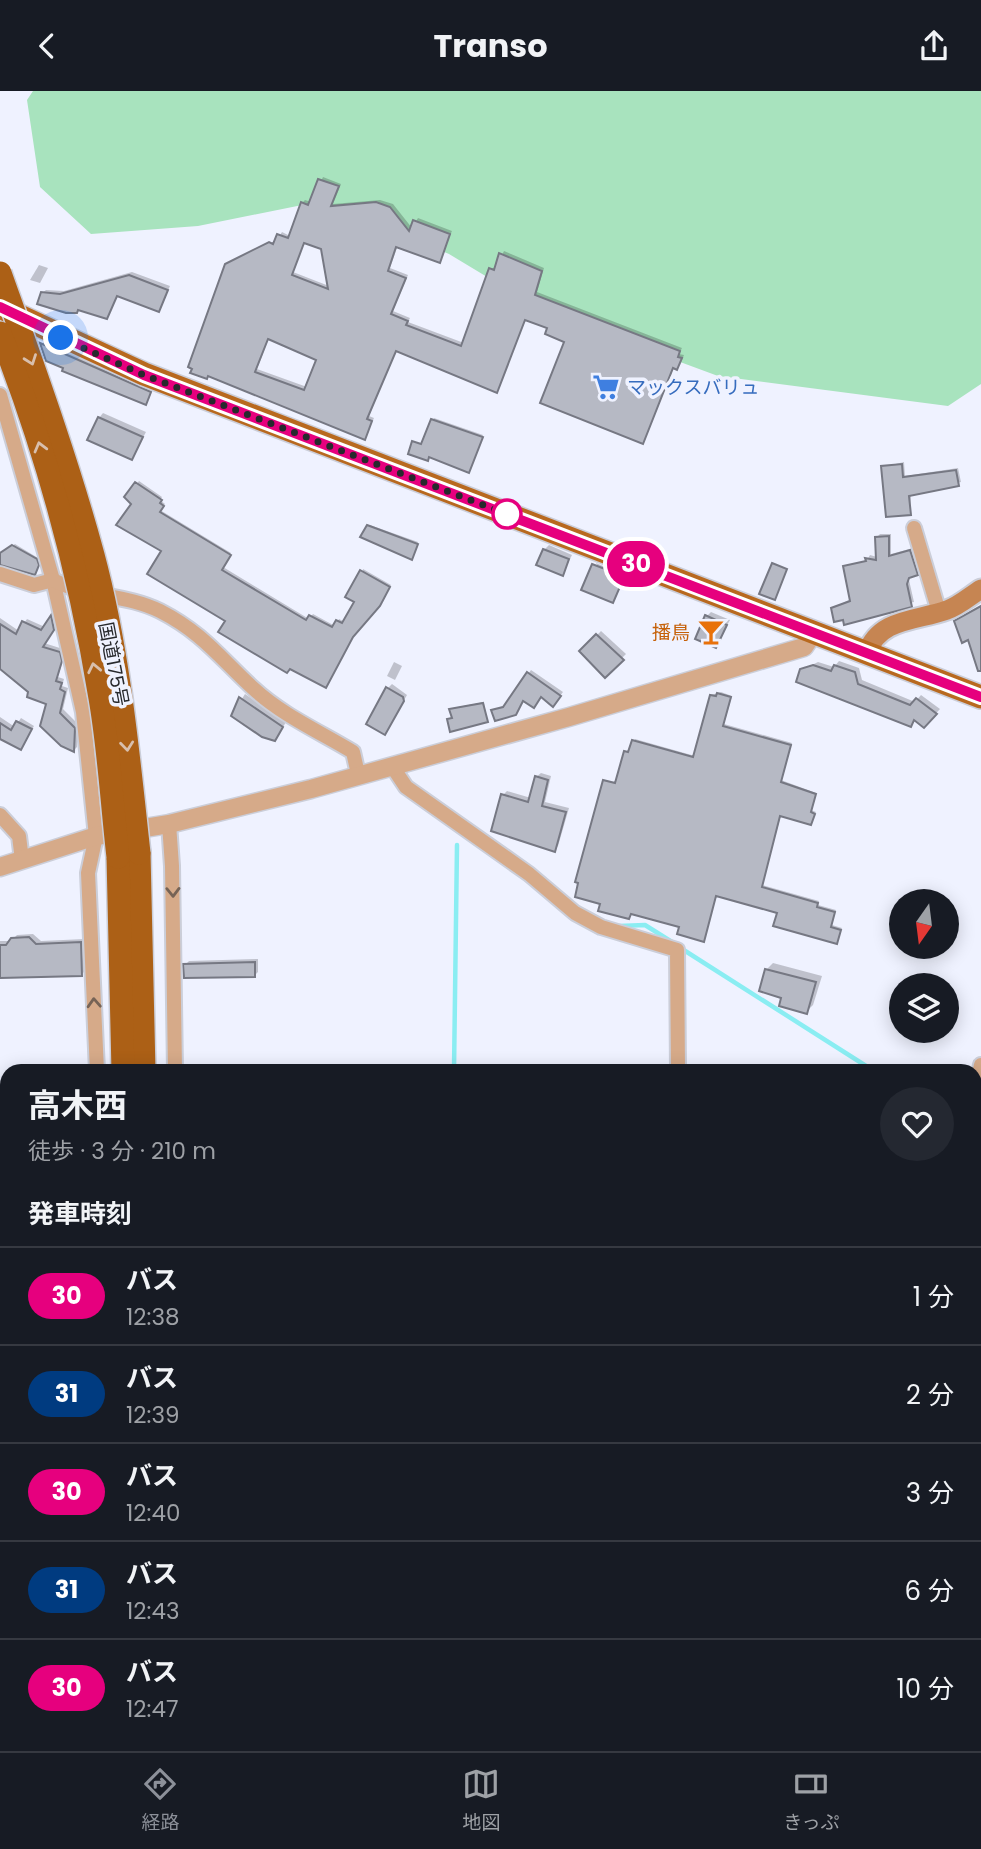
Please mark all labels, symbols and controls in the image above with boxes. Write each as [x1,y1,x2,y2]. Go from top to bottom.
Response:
text: Transo [433,23,548,68]
icon: back [28,27,66,65]
icon: share [915,27,953,65]
your location [43,320,78,355]
one-way arrow [23,354,37,366]
supermarket icon: マックスバリュ [591,372,621,402]
place label: マックスバリュ [627,374,759,401]
one-way arrow [34,441,48,453]
unlabelled marker [492,499,522,529]
line badge: 30 [604,541,668,587]
text: 30 [621,547,651,580]
bar icon: 播鳥 [696,617,726,647]
place label: 播鳥 [652,619,690,646]
street label: 国道175号 [92,620,135,709]
one-way arrow [88,662,103,674]
one-way arrow [120,741,135,752]
one-way arrow [165,887,181,898]
north arrow [889,889,959,959]
map controls [889,889,959,1043]
button: layers [889,973,959,1043]
one-way arrow [86,997,101,1008]
text: 高木西 [28,1082,127,1129]
button: heart [880,1087,954,1161]
text: 徒歩 · 3 分 · 210 m [28,1135,216,1167]
text: 発車時刻 [28,1196,132,1232]
text: バス [126,1262,178,1298]
text: 30 [51,1279,82,1312]
text: 1 分 [913,1279,954,1315]
text: 12:38 [126,1301,180,1333]
text: バス [126,1360,178,1396]
text: 31 [55,1377,78,1410]
text: 2 分 [906,1377,954,1413]
text: 12:39 [126,1399,180,1431]
text: バス [126,1458,178,1494]
text: 30 [51,1475,82,1508]
text: 3 分 [906,1475,954,1511]
text: 12:40 [126,1497,180,1529]
text: バス [126,1556,178,1592]
text: 31 [55,1573,78,1606]
text: 6 分 [905,1573,954,1609]
text: 12:43 [126,1595,180,1627]
text: バス [126,1654,178,1690]
text: 30 [51,1671,82,1704]
text: 10 分 [896,1671,954,1707]
text: 12:47 [126,1693,179,1725]
tab: 経路 [141,1765,179,1837]
tab: 地図 [462,1765,500,1837]
tab: きっぷ [783,1765,840,1837]

